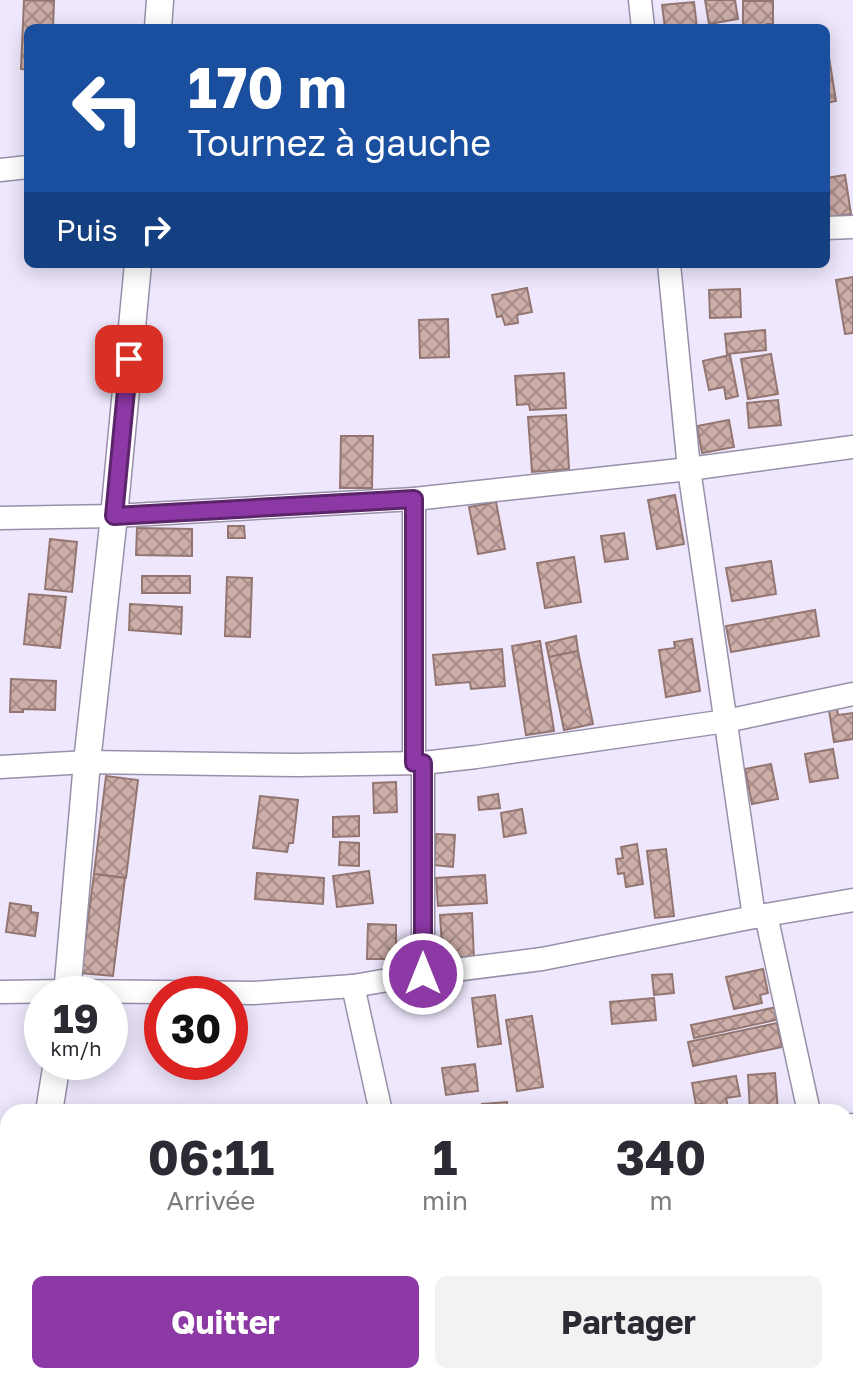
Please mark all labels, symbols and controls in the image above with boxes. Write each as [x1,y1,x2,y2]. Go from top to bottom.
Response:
text: 170 m [188,53,347,120]
icon: left [56,56,160,160]
text: Tournez à gauche [188,121,491,164]
icon: right [134,208,178,252]
text: Puis [56,212,118,248]
pin [95,325,163,393]
icon: arrive [107,337,151,381]
position arrow [381,932,465,1016]
speed limit sign: 30 [144,976,248,1080]
text: 19 [53,994,99,1042]
text: km/h [51,1036,101,1060]
text: 06:11 [148,1128,274,1186]
text: 1 [433,1128,457,1186]
text: 340 [616,1128,706,1186]
text: Arrivée [167,1185,255,1216]
text: min [422,1185,468,1216]
text: m [649,1185,673,1216]
button: Quitter [32,1276,419,1368]
button: Partager [435,1276,822,1368]

